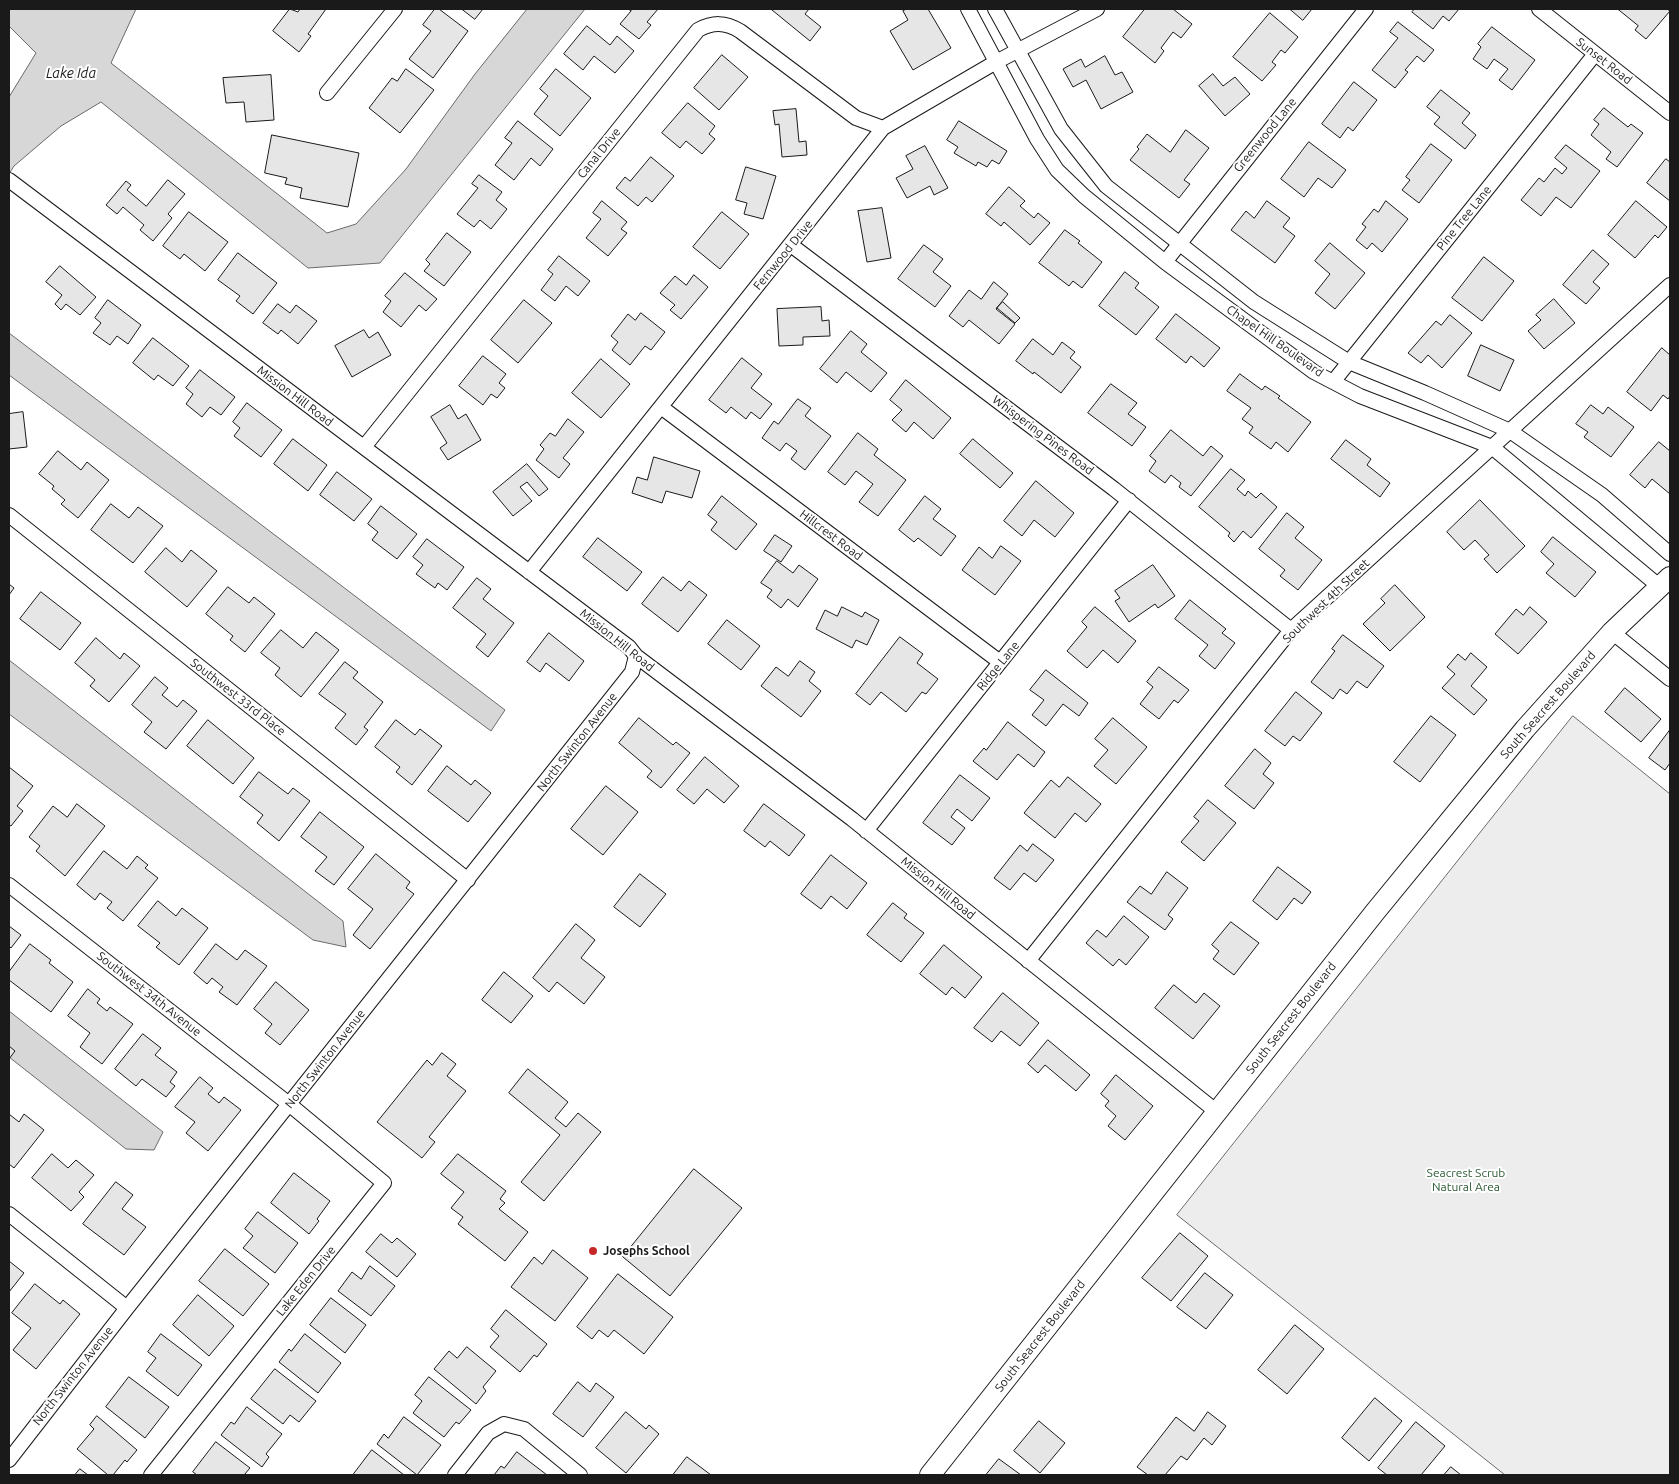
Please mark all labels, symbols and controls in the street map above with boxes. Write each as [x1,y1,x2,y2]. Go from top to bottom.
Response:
street label: Sunset Road [1573,35,1635,87]
water label: Lake Ida [46,65,96,81]
street label: Greenwood Lane [1231,95,1299,175]
street label: Canal Drive [574,125,624,181]
street label: Pine Tree Lane [1434,183,1494,253]
street label: Fernwood Drive [750,217,816,293]
street label: Chapel Hill Boulevard [1224,302,1326,380]
street label: Mission Hill Road [254,363,336,429]
street label: Whispering Pines Road [990,392,1096,478]
street label: Hillcrest Road [797,507,865,563]
street label: Southwest 4th Street [1280,556,1372,646]
street label: Mission Hill Road [577,606,657,674]
street label: Ridge Lane [974,638,1022,694]
street label: South Seacrest Boulevard [1497,648,1599,762]
street label: Southwest 33rd Place [188,655,288,739]
street label: North Swinton Avenue [534,690,620,794]
street label: Mission Hill Road [898,854,978,922]
street label: Southwest 34th Avenue [94,949,204,1039]
street label: South Seacrest Boulevard [1243,959,1339,1077]
street label: North Swinton Avenue [282,1007,368,1111]
park label: Seacrest Scrub Natural Area [1427,1166,1505,1194]
street label: Lake Eden Drive [273,1243,339,1319]
place label: Josephs School [603,1244,690,1258]
marker: Josephs School [587,1245,599,1257]
street label: South Seacrest Boulevard [992,1277,1088,1395]
street label: North Swinton Avenue [30,1324,116,1428]

